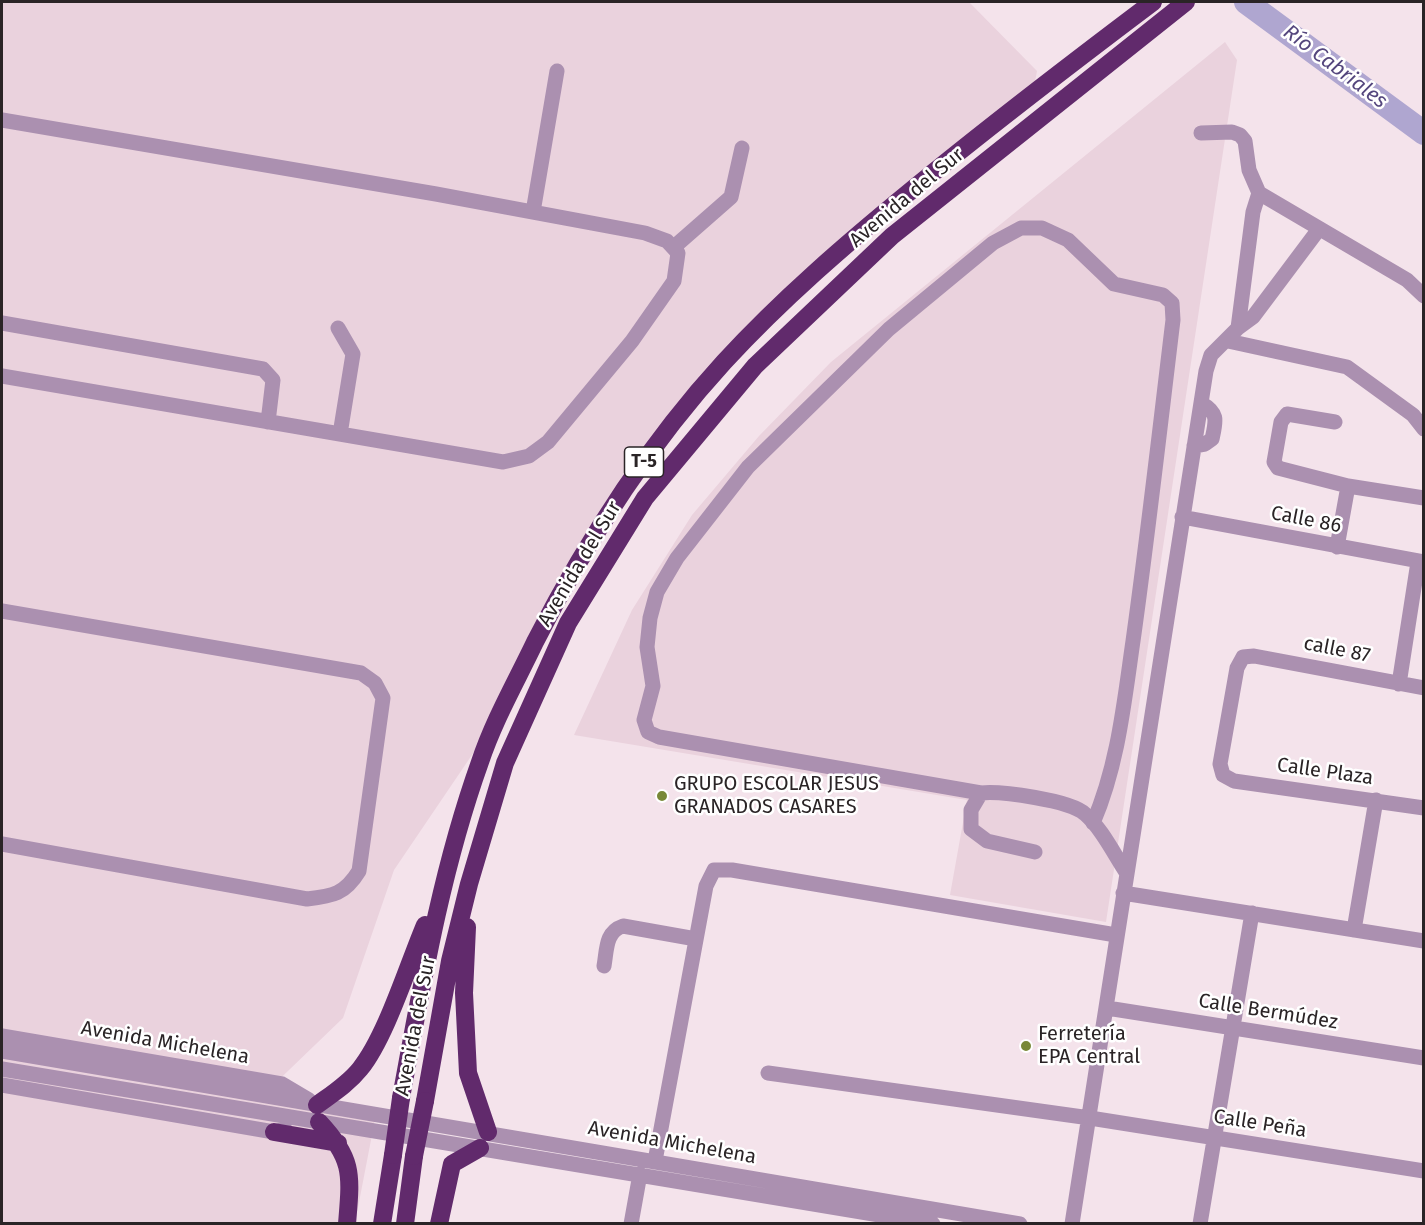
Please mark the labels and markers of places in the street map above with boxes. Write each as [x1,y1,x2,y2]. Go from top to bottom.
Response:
place label: GRUPO ESCOLAR JESUS GRANADOS CASARES [674,772,879,819]
marker: GRUPO ESCOLAR JESUS GRANADOS CASARES [655,789,669,803]
place label: Ferretería EPA Central [1038,1022,1140,1069]
marker: Ferretería EPA Central [1019,1039,1033,1053]

